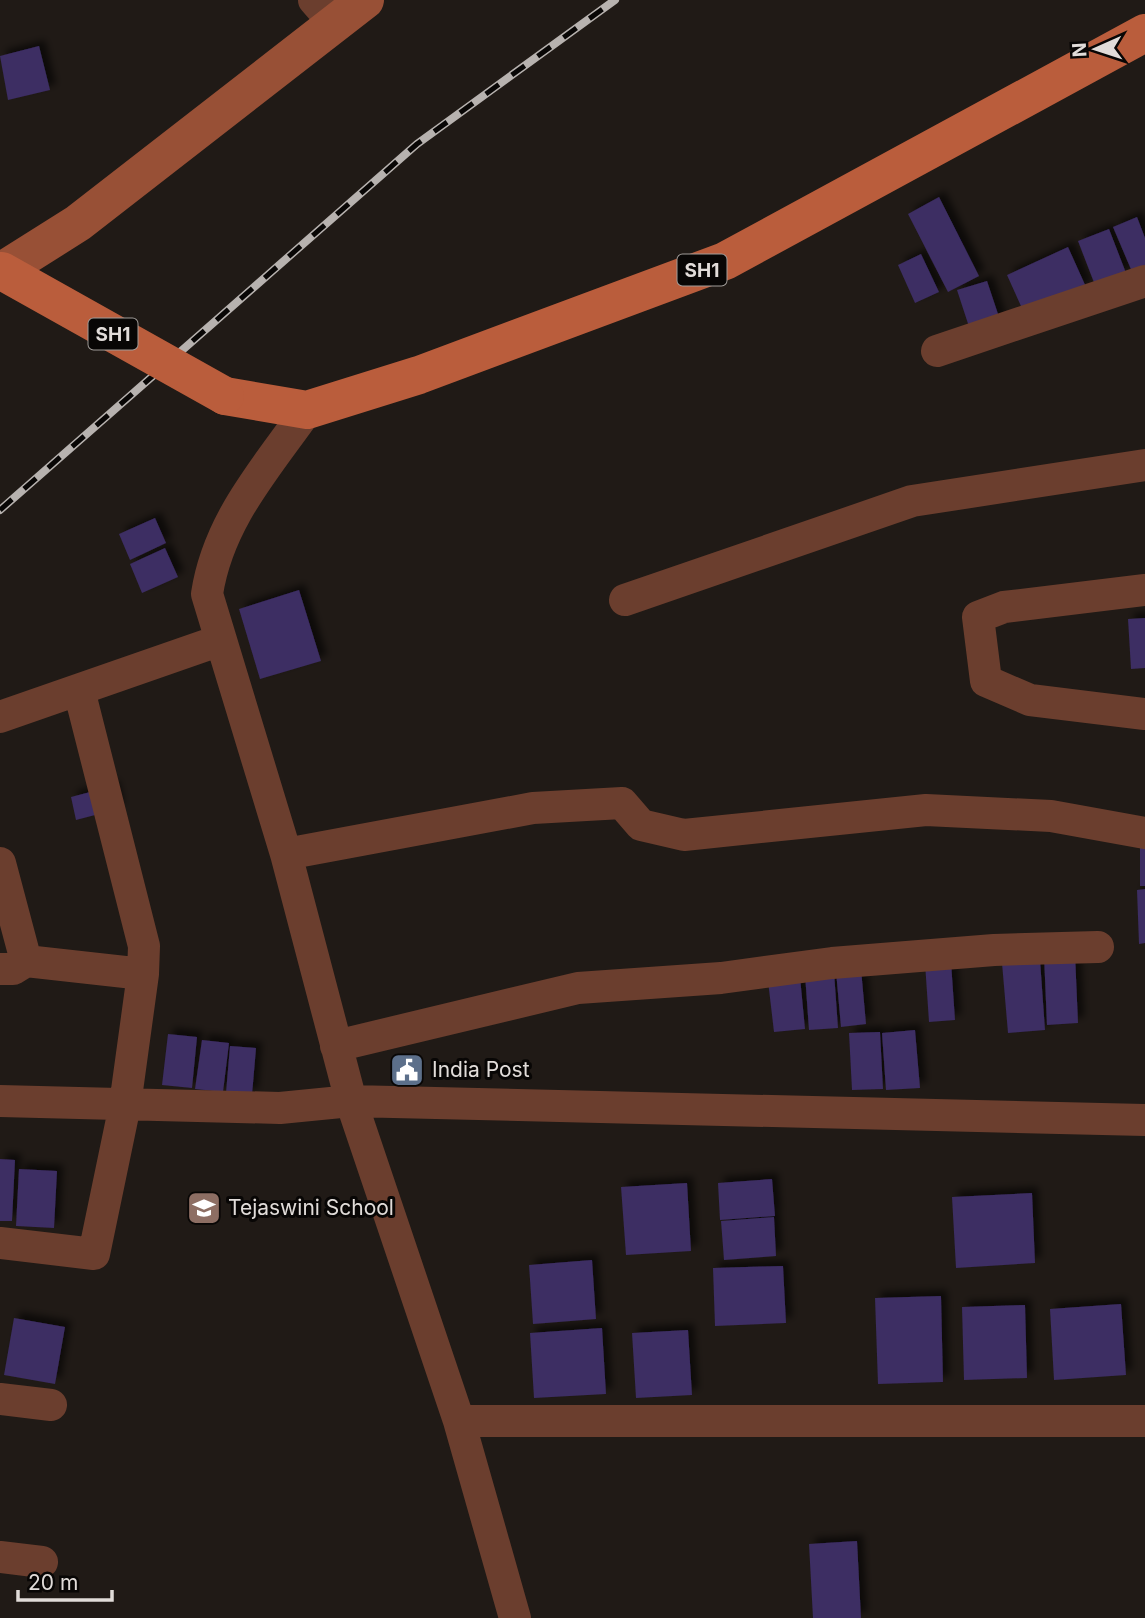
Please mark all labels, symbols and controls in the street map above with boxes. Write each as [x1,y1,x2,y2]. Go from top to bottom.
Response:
north arrow [1061,14,1131,84]
text: N [1068,42,1091,58]
road number: SH1 [678,254,726,286]
road number: SH1 [88,318,138,350]
public building icon: India Post [388,1051,426,1089]
place label: India Post [432,1057,530,1082]
school or university icon: Tejaswini School [185,1189,223,1227]
place label: Tejaswini School [228,1195,394,1220]
scale bar [18,1558,112,1602]
text: 20 m [28,1570,78,1595]

